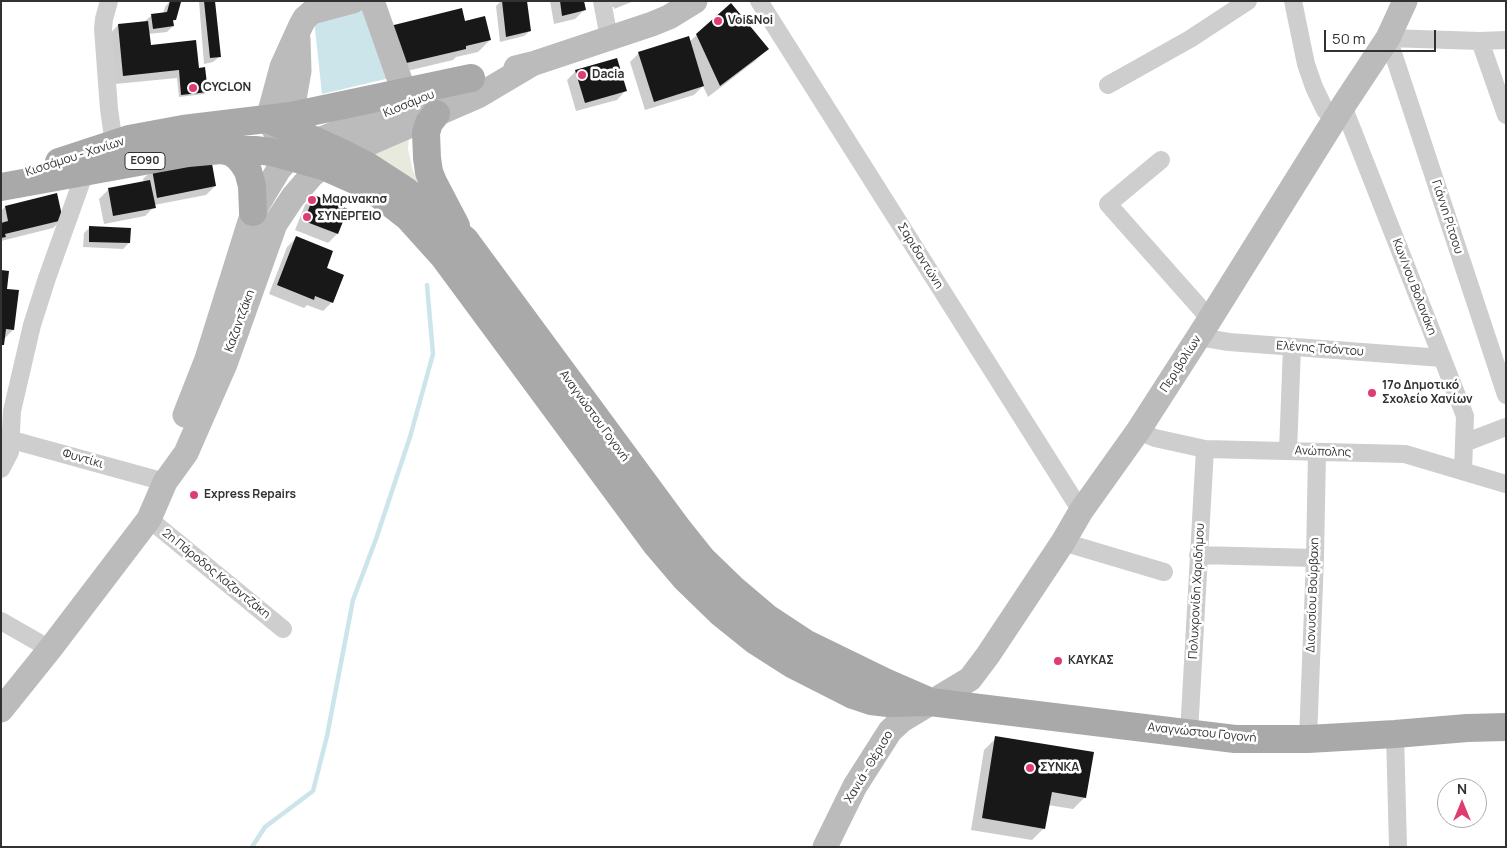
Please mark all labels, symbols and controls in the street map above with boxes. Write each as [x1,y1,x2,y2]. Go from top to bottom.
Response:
place label: Voi&Noi [728,14,773,28]
marker: Voi&Noi [712,15,724,27]
scale bar [1327,20,1440,52]
text: 50 m [1332,28,1366,49]
place label: Dacia [592,68,624,82]
marker: Dacia [576,69,588,81]
place label: CYCLON [203,81,251,95]
marker: CYCLON [187,82,199,94]
street label: Κισσάμου [381,87,437,121]
street label: Κισσάμου - Χανίων [24,134,126,180]
road number: ΕΟ90 [125,153,165,170]
street label: Γιάννη Ρίτσου [1428,178,1466,256]
place label: Μαρινακησ [322,193,387,207]
marker: Μαρινακησ [306,194,318,206]
place label: ΣΥΝΕΡΓΕΙΟ [317,210,381,224]
marker: ΣΥΝΕΡΓΕΙΟ [301,211,313,223]
street label: Σαριδαντώνη [894,220,946,292]
street label: Κων/νου Βολανάκη [1389,237,1439,337]
street label: Καζαντζάκη [222,288,258,354]
street label: Περιβολίων [1157,333,1205,395]
street label: Ελένης Τσόντου [1276,339,1364,359]
street label: Αναγνώστου Γογονή [556,368,632,464]
place label: 17ο Δημοτικό Σχολείο Χανίων [1382,379,1473,407]
marker: 17ο Δημοτικό Σχολείο Χανίων [1366,387,1378,399]
street label: Ανώπολης [1294,444,1352,460]
street label: Φυντίκι [61,446,105,472]
place label: Express Repairs [204,488,296,502]
marker: Express Repairs [188,489,200,501]
street label: Πολυχρονίδη Χαριδήμου [1186,523,1208,659]
street label: 2η Πάροδος Καζαντζάκη [159,526,273,622]
street label: Διονυσίου Βούρβαχη [1304,537,1322,653]
place label: ΚΑΥΚΑΣ [1068,654,1114,668]
marker: ΚΑΥΚΑΣ [1052,655,1064,667]
street label: Αναγνώστου Γογονή [1147,720,1257,746]
street label: Χανιά - Θέρισο [842,728,896,806]
place label: ΣΥΝΚΑ [1040,761,1079,775]
marker: ΣΥΝΚΑ [1024,762,1036,774]
north arrow [1437,778,1487,828]
text: N [1457,779,1467,798]

